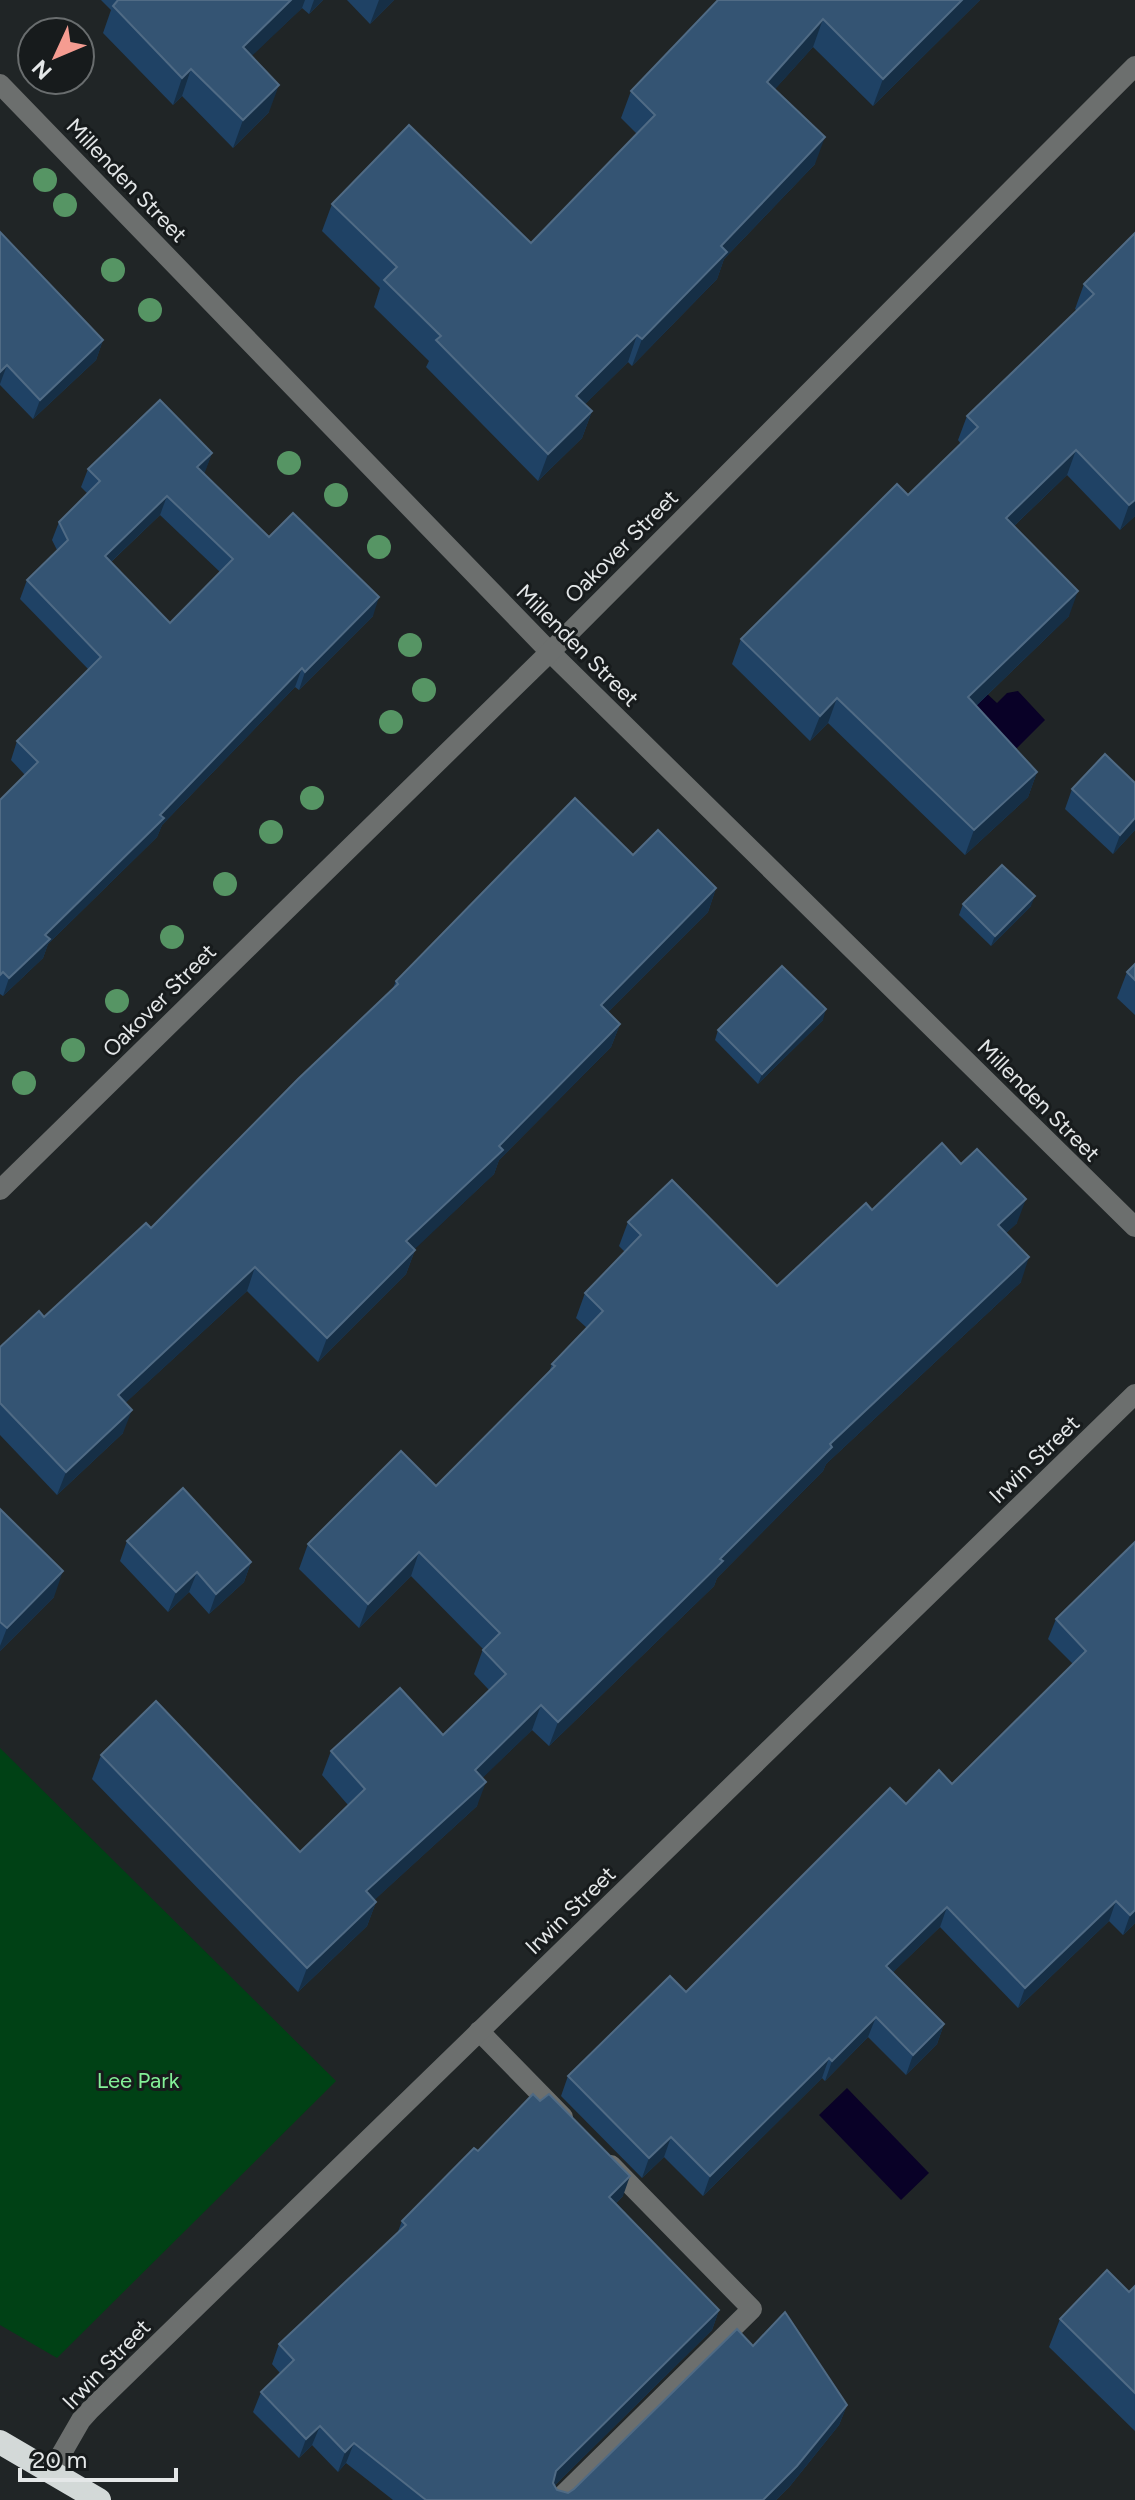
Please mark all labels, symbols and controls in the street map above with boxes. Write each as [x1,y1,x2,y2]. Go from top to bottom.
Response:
north arrow [16,16,96,96]
text: N [26,54,58,85]
street label: Millenden Street [61,113,193,248]
street label: Oakover Street [559,484,684,609]
street label: Millenden Street [511,579,644,712]
street label: Oakover Street [97,938,222,1063]
street label: Millenden Street [972,1034,1105,1167]
street label: Irwin Street [984,1410,1085,1509]
street label: Irwin Street [520,1861,621,1960]
park label: Lee Park [97,2067,180,2094]
street label: Irwin Street [57,2314,156,2415]
scale bar [20,2432,176,2482]
text: 20 m [32,2445,87,2474]

